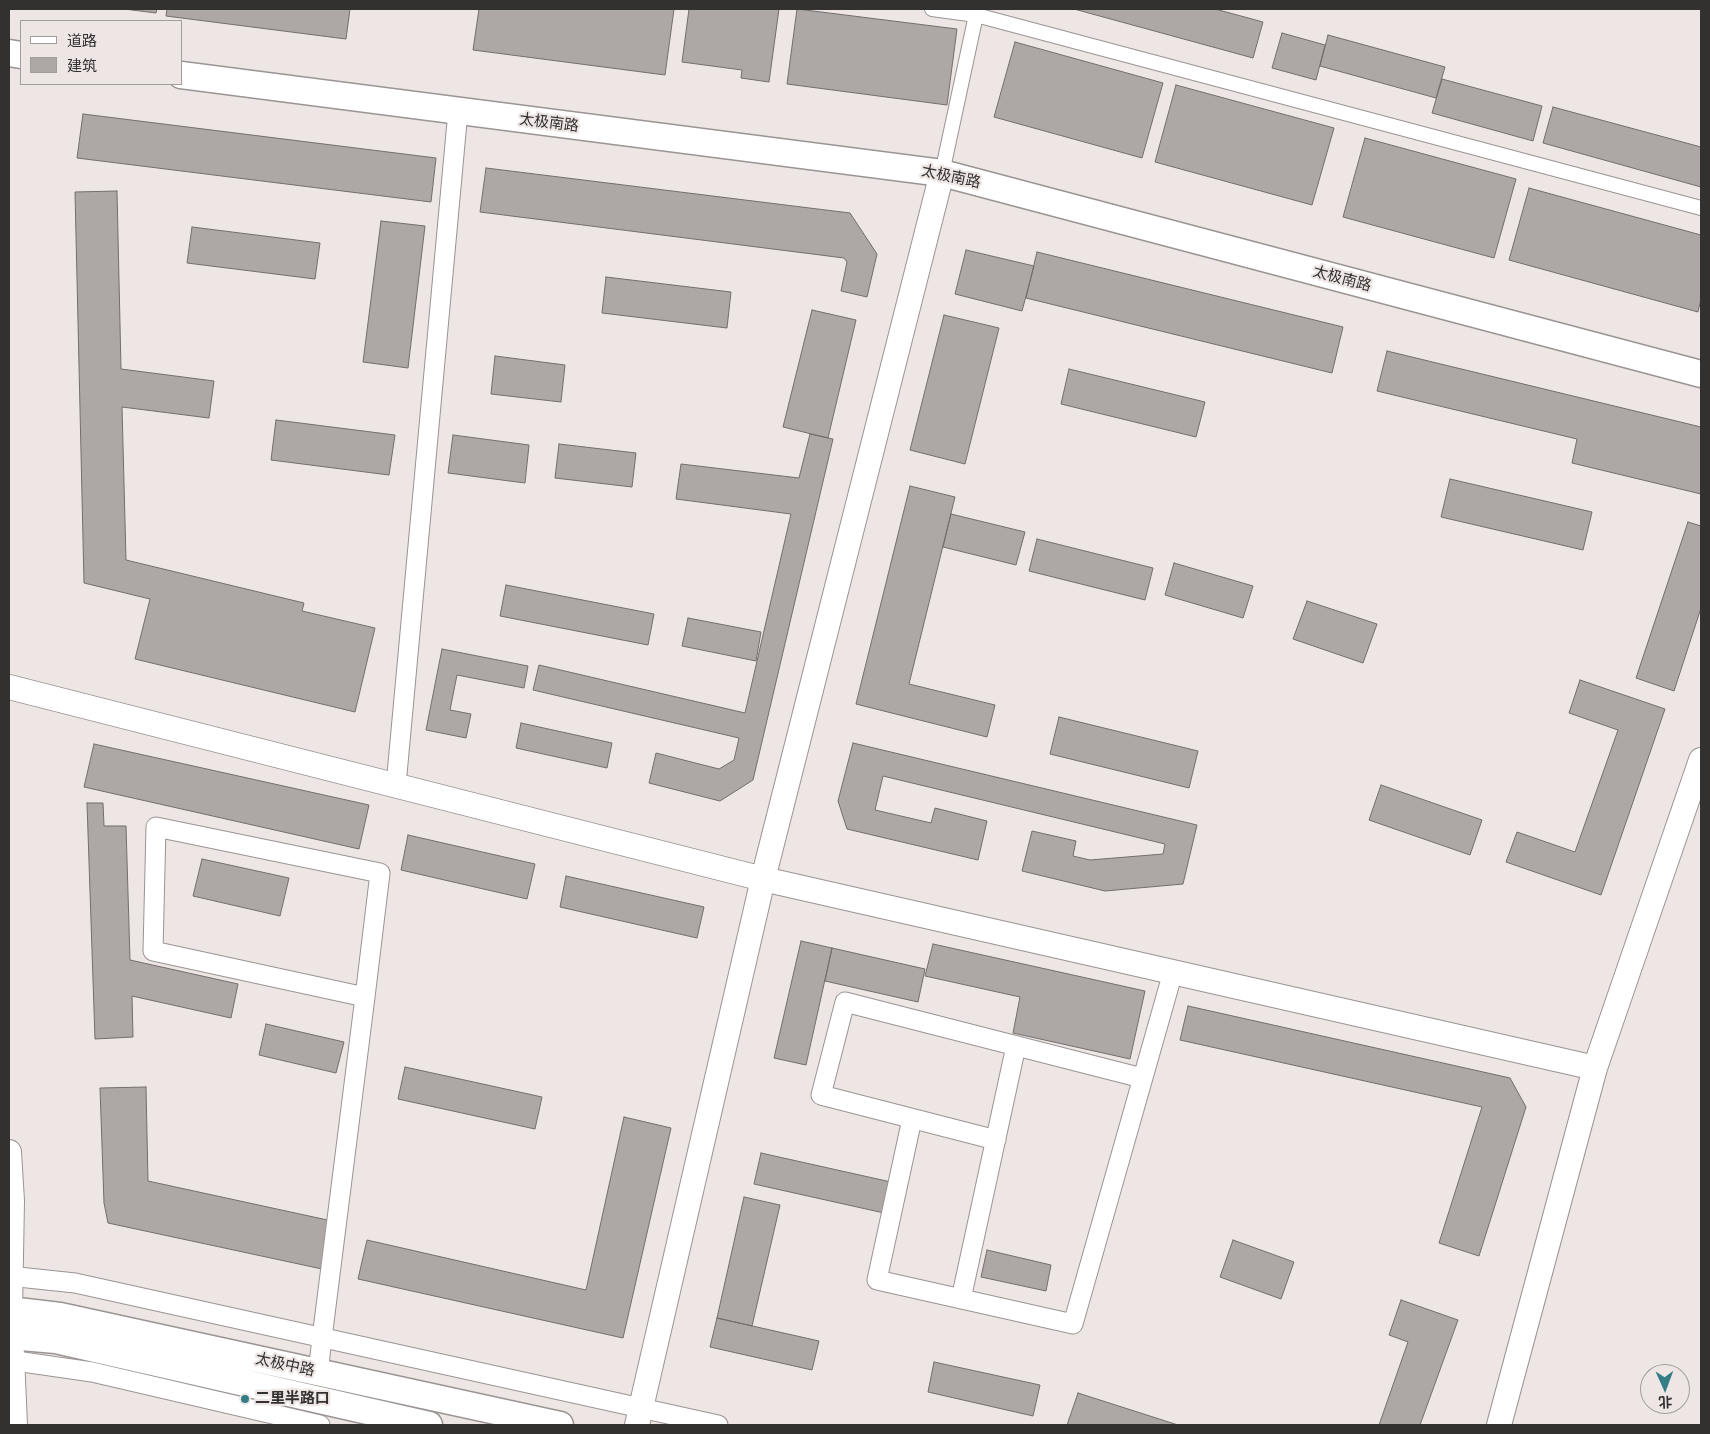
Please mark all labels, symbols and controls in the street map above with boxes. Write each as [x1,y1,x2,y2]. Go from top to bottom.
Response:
legend [20,20,182,85]
text: 道路 [67,28,97,51]
text: 建筑 [67,53,97,76]
street label: 太极南路 [518,110,580,136]
street label: 太极南路 [920,162,982,192]
street label: 太极南路 [1311,263,1373,295]
street label: 太极中路 [254,1350,316,1380]
north arrow [1640,1364,1690,1414]
place label: 二里半路口 [255,1390,330,1408]
marker: 二里半路口 [239,1393,251,1405]
text: 北 [1658,1393,1673,1413]

